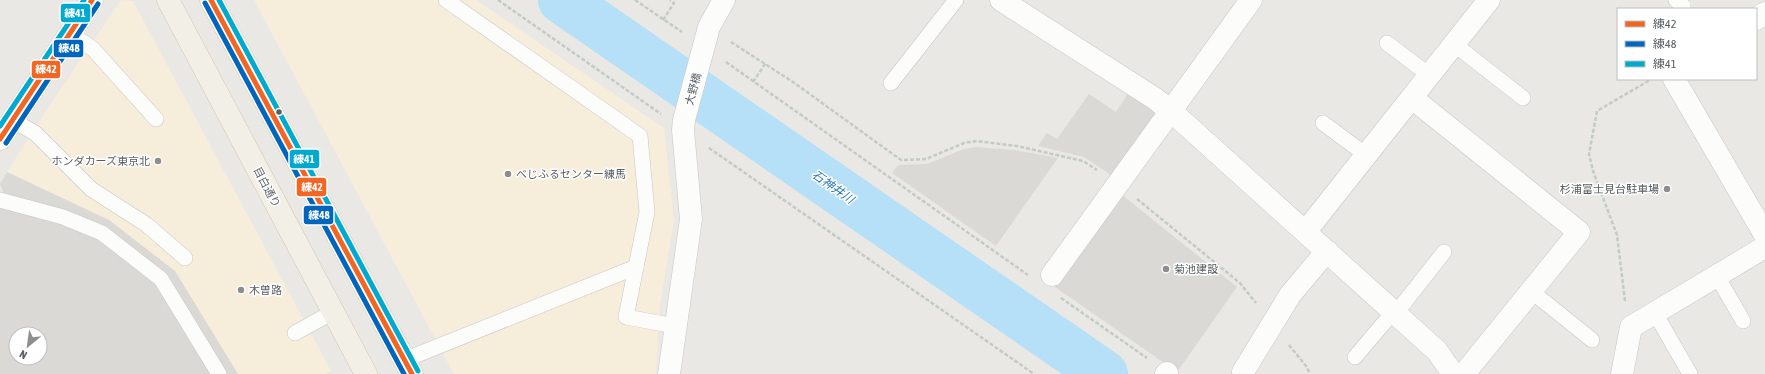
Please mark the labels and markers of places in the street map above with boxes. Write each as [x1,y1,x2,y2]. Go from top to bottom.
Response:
unlabelled marker [274,107,284,117]
place label: ホンダカーズ東京北 [52,155,150,167]
marker: ホンダカーズ東京北 [153,156,163,166]
place label: べじふるセンター練馬 [516,168,626,180]
marker: べじふるセンター練馬 [503,169,513,179]
place label: 杉浦富士見台駐車場 [1560,183,1659,195]
marker: 杉浦富士見台駐車場 [1662,184,1672,194]
place label: 菊池建設 [1174,263,1218,275]
marker: 菊池建設 [1161,264,1171,274]
place label: 木曽路 [249,284,282,296]
marker: 木曽路 [236,285,246,295]

